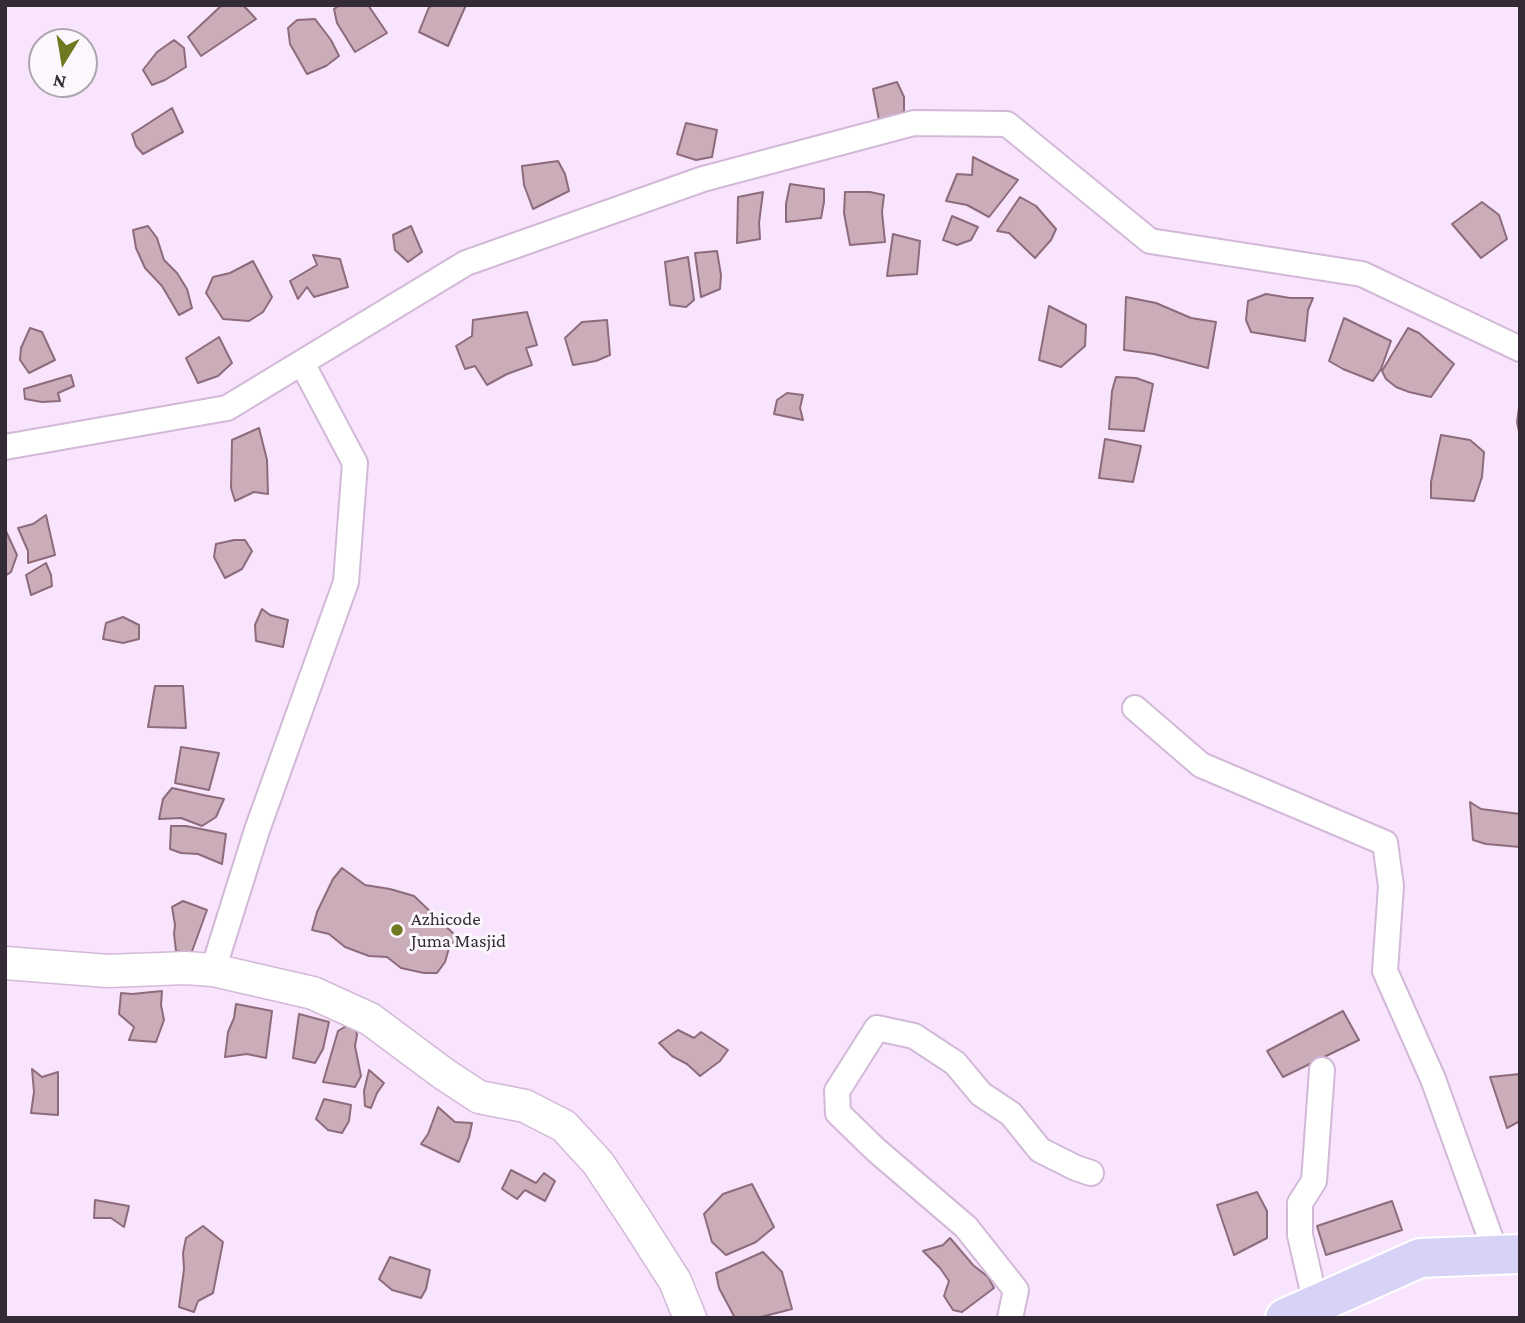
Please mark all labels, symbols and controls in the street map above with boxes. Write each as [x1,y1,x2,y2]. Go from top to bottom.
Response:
north arrow [28,28,98,98]
text: N [51,71,68,94]
place label: Azhicode Juma Masjid [411,908,506,952]
marker: Azhicode Juma Masjid [389,922,405,938]

